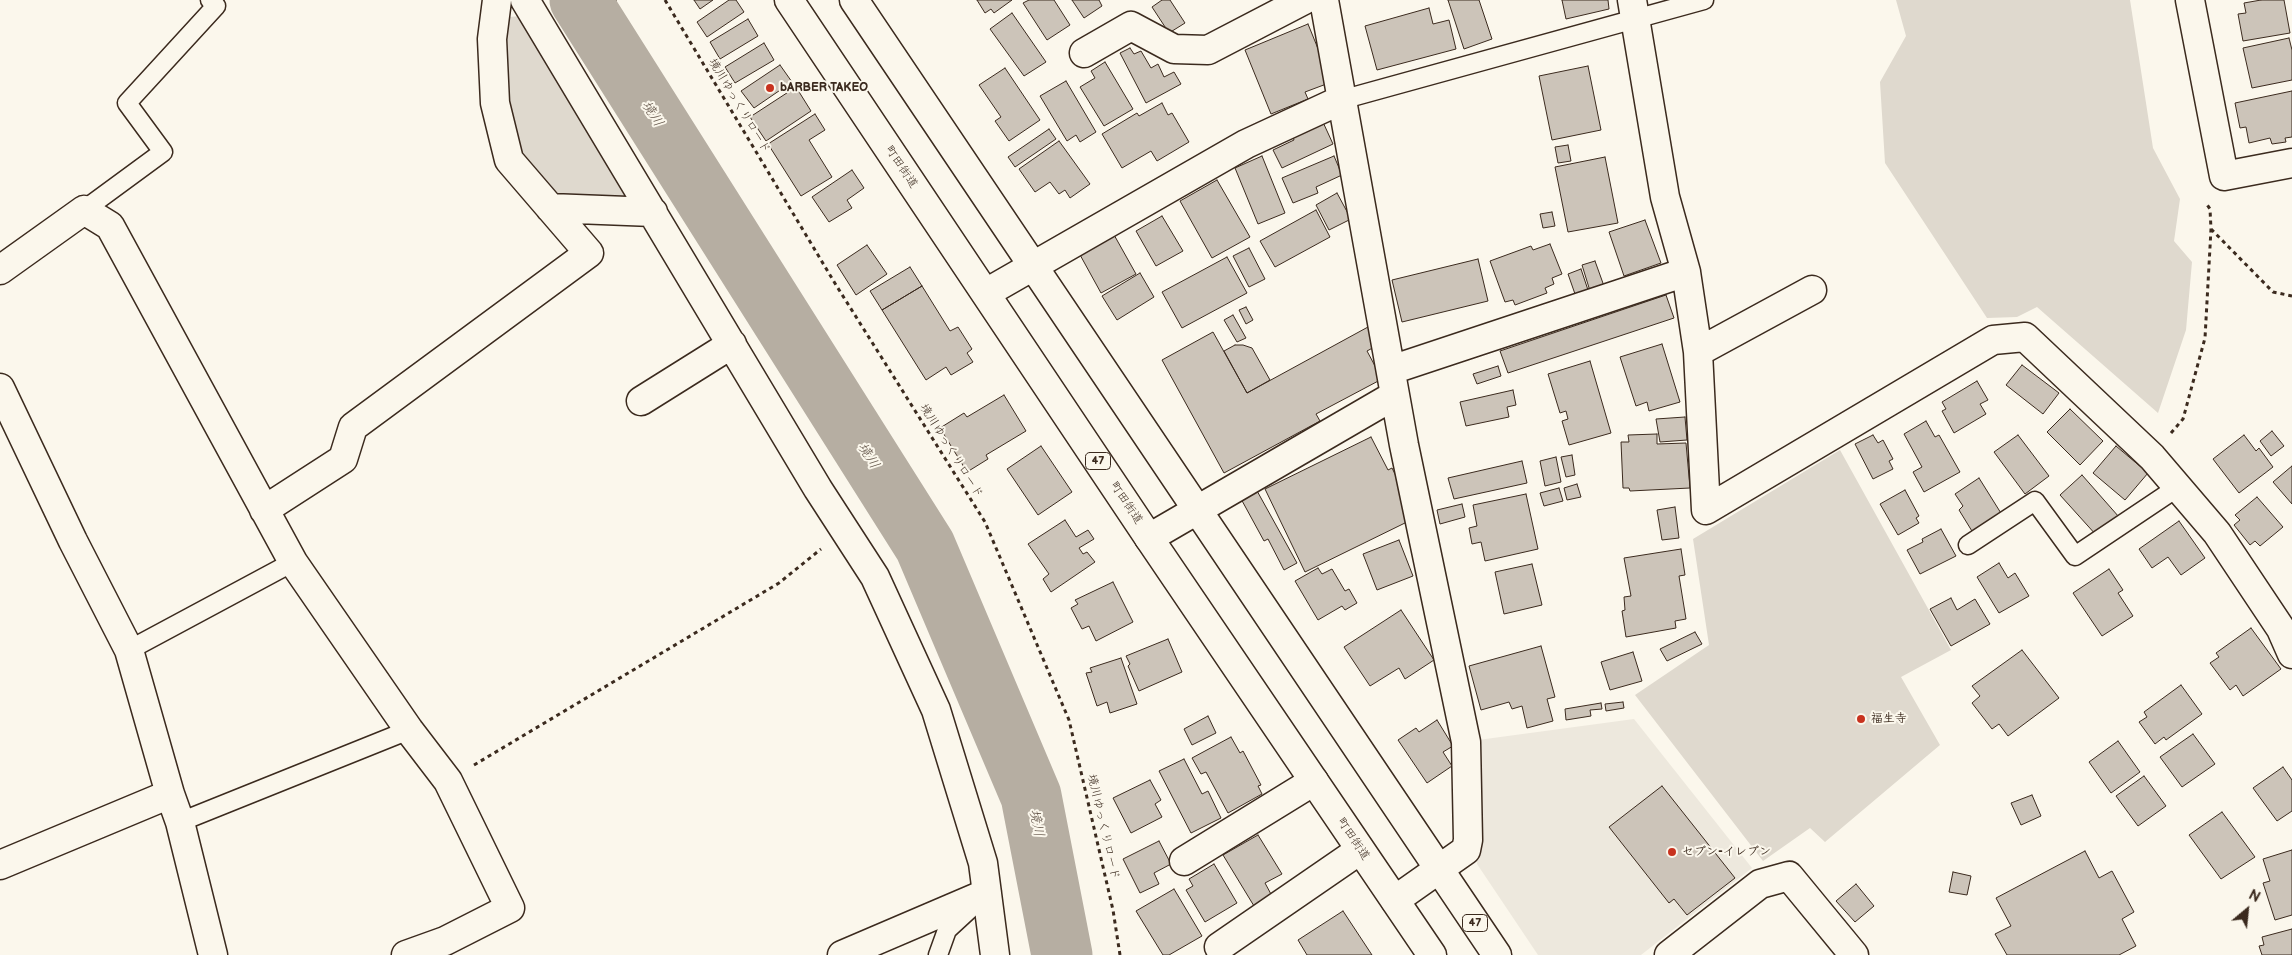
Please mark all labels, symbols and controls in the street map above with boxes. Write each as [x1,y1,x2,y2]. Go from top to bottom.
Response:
street label: 境川ゆっくりロード [705,56,773,156]
place label: bARBER TAKEO [780,81,868,95]
marker: bARBER TAKEO [764,82,776,94]
water label: 境川 [637,98,667,130]
street label: 町田街道 [882,143,920,191]
street label: 境川ゆっくりロード [916,401,986,501]
water label: 境川 [853,440,883,472]
road number: 47 [1086,452,1110,470]
street label: 町田街道 [1107,479,1145,527]
place label: 福生寺 [1871,712,1907,726]
marker: 福生寺 [1855,713,1867,725]
street label: 境川ゆっくりロード [1084,773,1122,881]
water label: 境川 [1025,808,1047,838]
street label: 町田街道 [1334,815,1372,863]
place label: セブン-イレブン [1682,845,1771,859]
marker: セブン-イレブン [1666,846,1678,858]
north arrow [2222,885,2272,935]
text: N [2246,886,2263,906]
road number: 47 [1462,914,1488,931]

